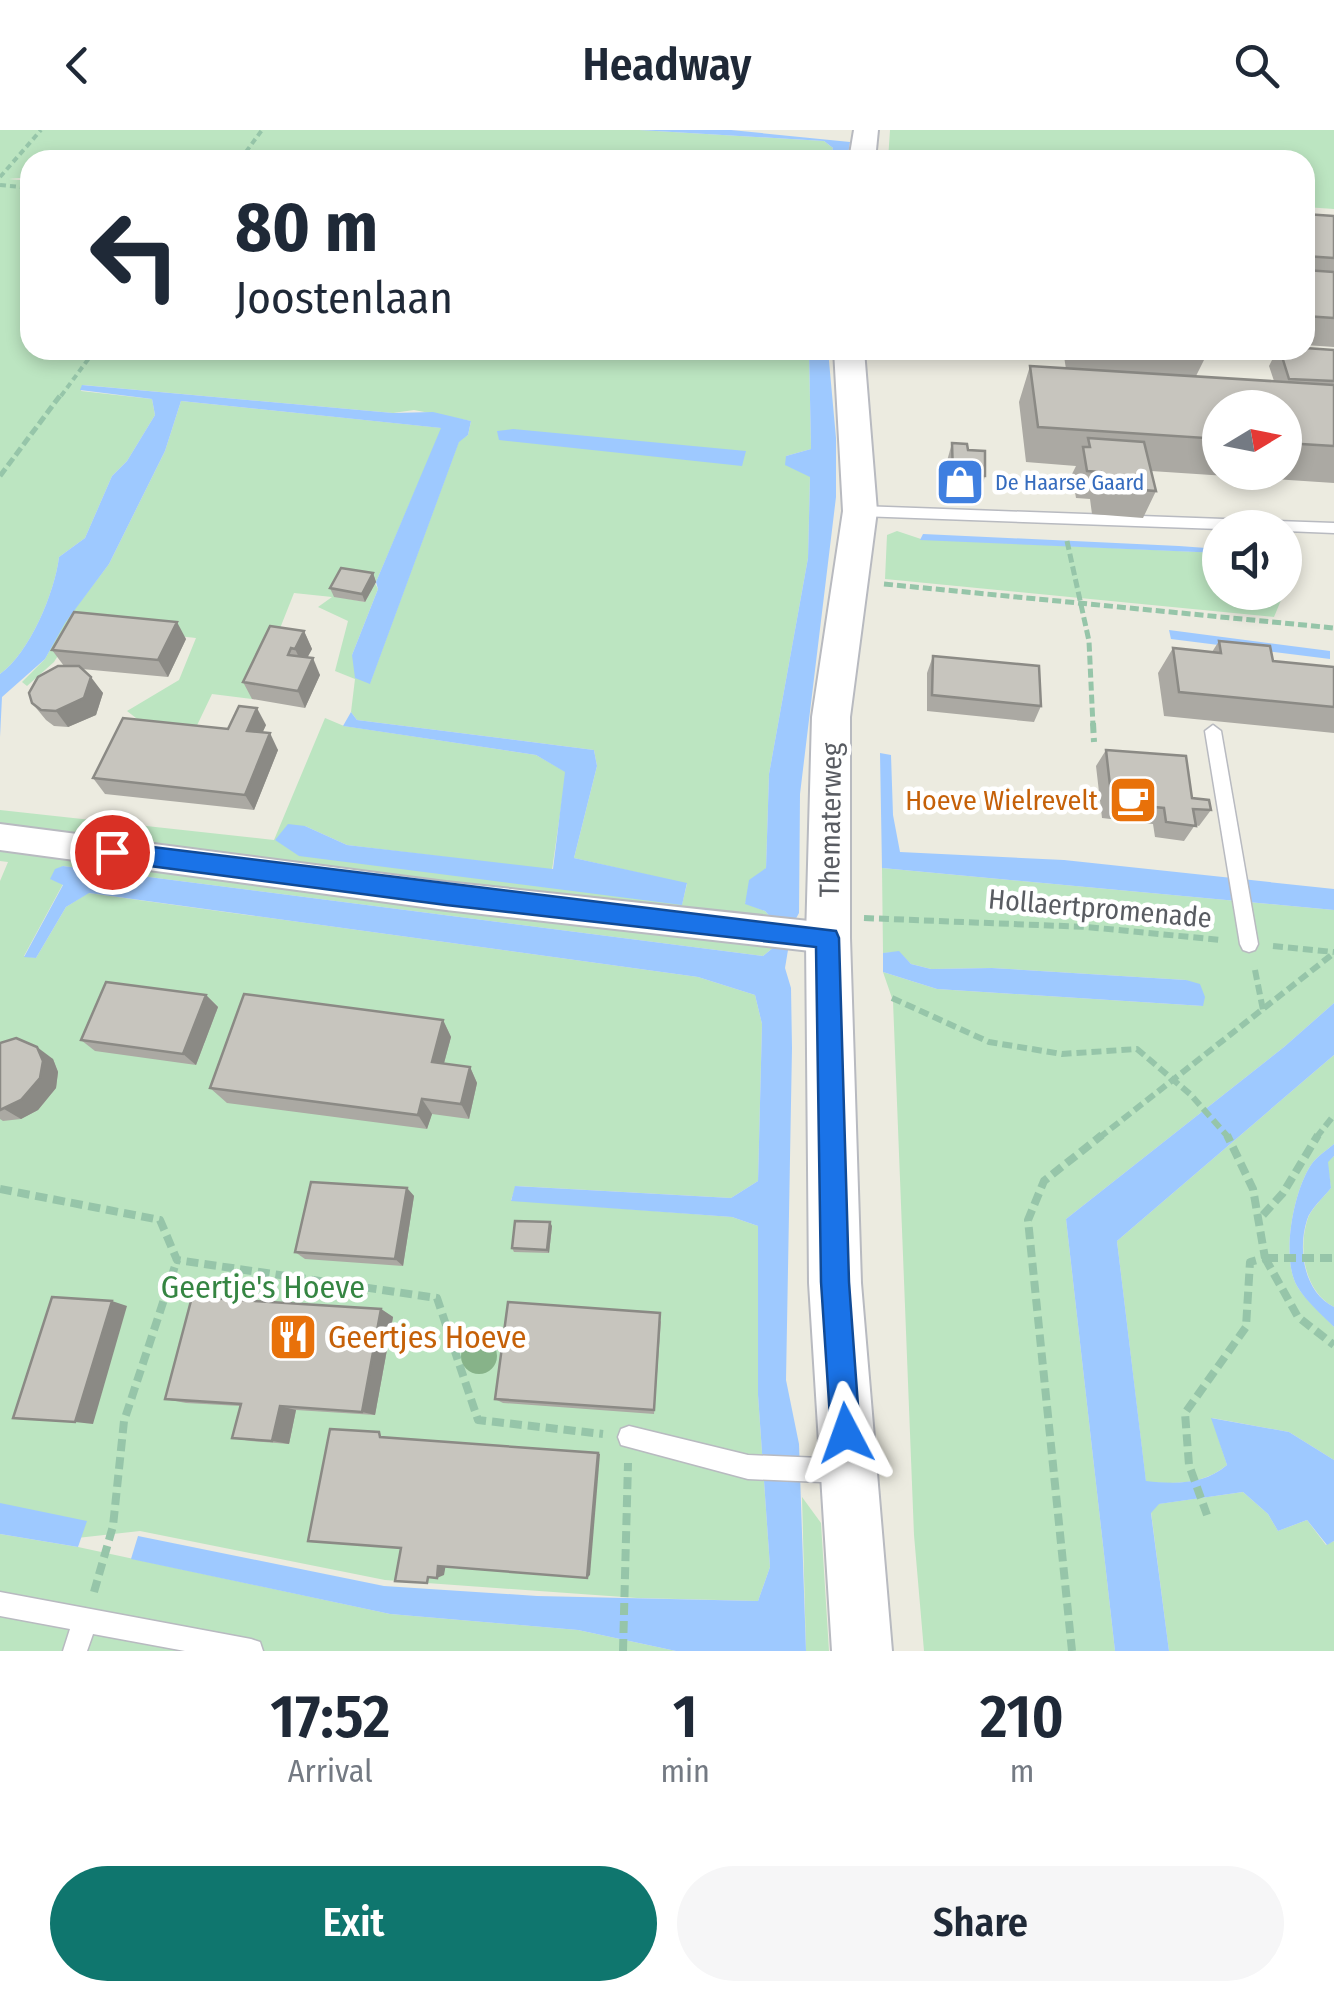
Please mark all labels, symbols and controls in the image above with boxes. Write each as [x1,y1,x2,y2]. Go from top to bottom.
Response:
icon: back [50,38,105,93]
text: Headway [583,38,751,92]
icon: search [1229,38,1284,93]
text: 80 m [235,186,378,270]
icon: left [70,190,200,320]
text: Joostenlaan [235,271,453,325]
north arrow [1202,390,1302,490]
map controls [1202,390,1302,610]
shop icon: De Haarse Gaard [934,456,986,508]
place label: De Haarse Gaard [995,469,1144,496]
button: sound [1202,510,1302,610]
street label: Thematerweg [813,742,848,898]
cafe icon: Hoeve Wielrevelt [1107,774,1159,826]
place label: Hoeve Wielrevelt [905,784,1099,817]
pin [70,810,155,895]
icon: arrive [85,825,140,880]
street label: Hollaertpromenade [987,882,1213,935]
park label: Geertje's Hoeve [161,1268,365,1306]
restaurant icon: Geertjes Hoeve [267,1311,319,1363]
place label: Geertjes Hoeve [328,1318,526,1356]
position arrow [794,1381,898,1485]
text: 17:52 [270,1681,390,1753]
text: 1 [673,1681,698,1753]
text: 210 [980,1681,1064,1753]
text: Arrival [288,1752,373,1790]
text: min [660,1752,710,1790]
text: m [1010,1752,1034,1790]
button: Exit [50,1866,657,1981]
button: Share [677,1866,1284,1981]

